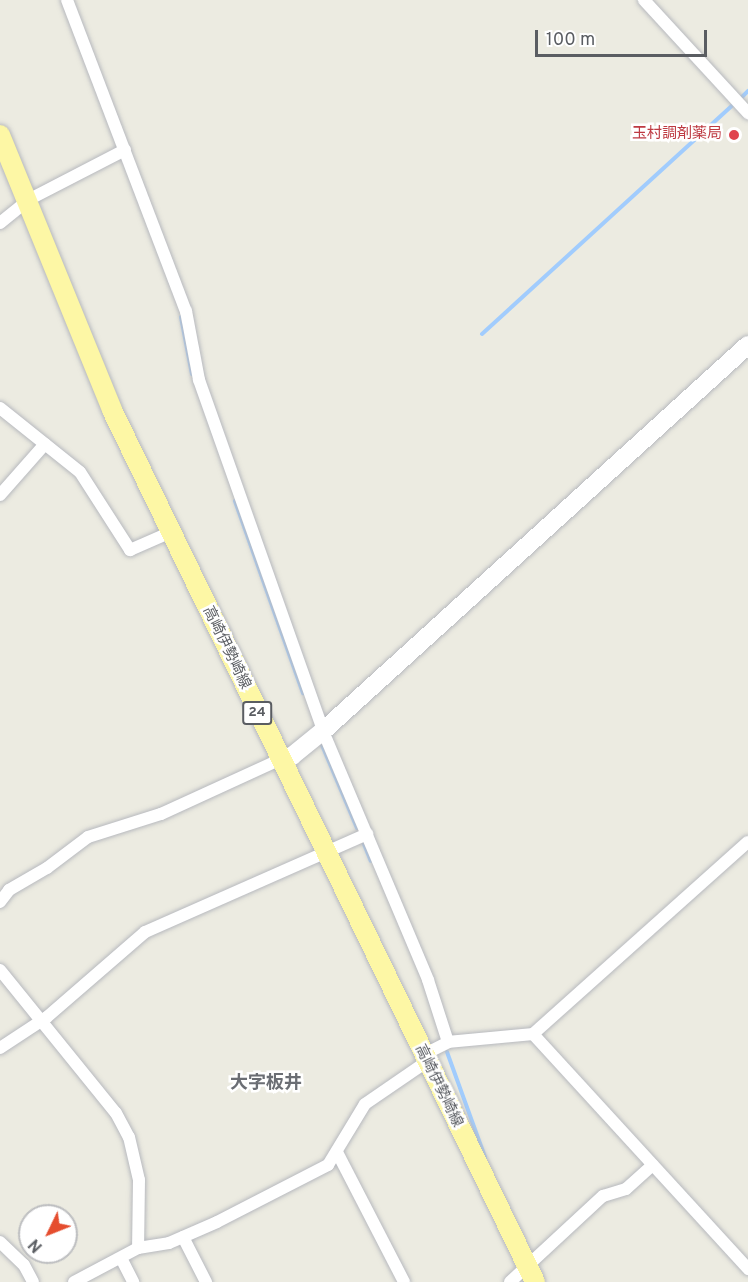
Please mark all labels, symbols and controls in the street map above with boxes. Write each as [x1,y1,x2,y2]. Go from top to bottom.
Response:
scale bar [538,18,710,56]
text: 100 m [546,29,595,52]
place label: 玉村調剤薬局 [632,126,722,144]
marker: 玉村調剤薬局 [727,128,741,142]
street label: 高崎伊勢崎線 [198,604,254,692]
road number: 24 [242,702,272,724]
street label: 高崎伊勢崎線 [410,1042,466,1130]
district label: 大字板井 [230,1073,302,1095]
north arrow [18,1204,78,1264]
text: N [25,1234,48,1256]

